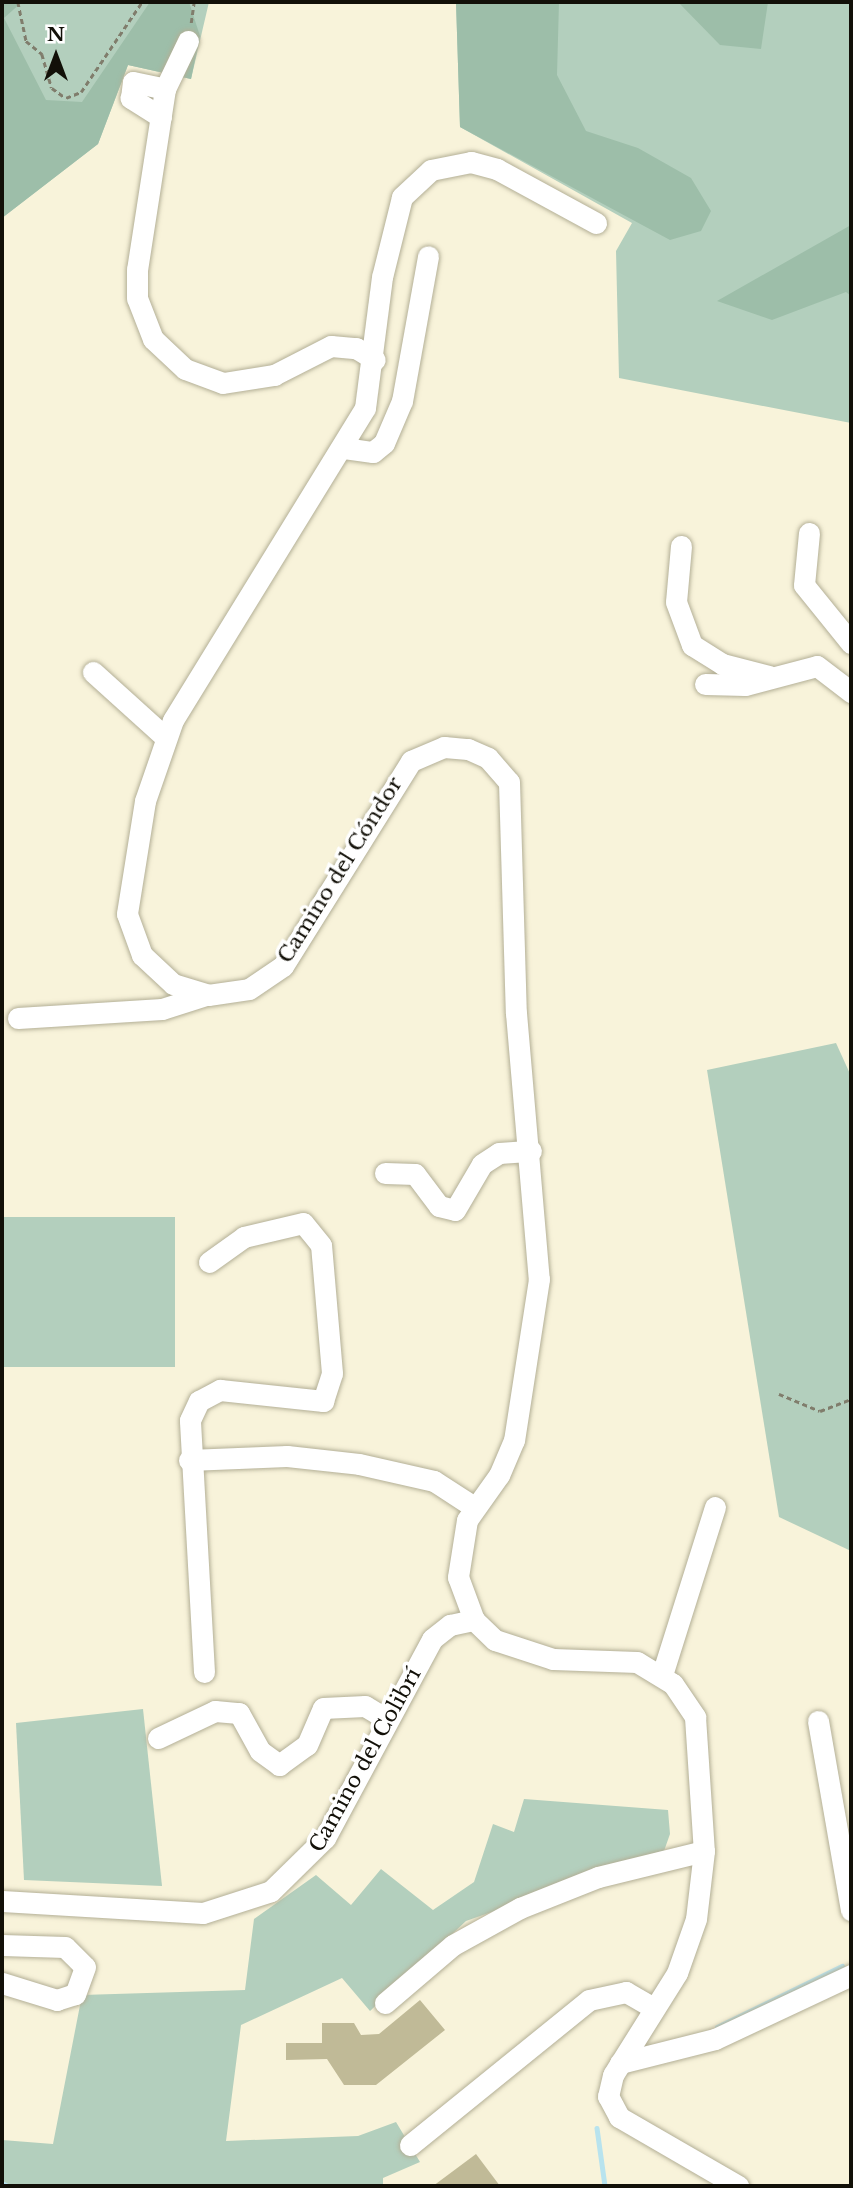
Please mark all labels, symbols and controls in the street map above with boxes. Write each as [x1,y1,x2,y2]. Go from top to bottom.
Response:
north arrow [21,21,91,91]
text: N [47,23,65,46]
street label: Camino del Cóndor [272,772,408,968]
street label: Camino del Colibrí [304,1663,426,1857]

